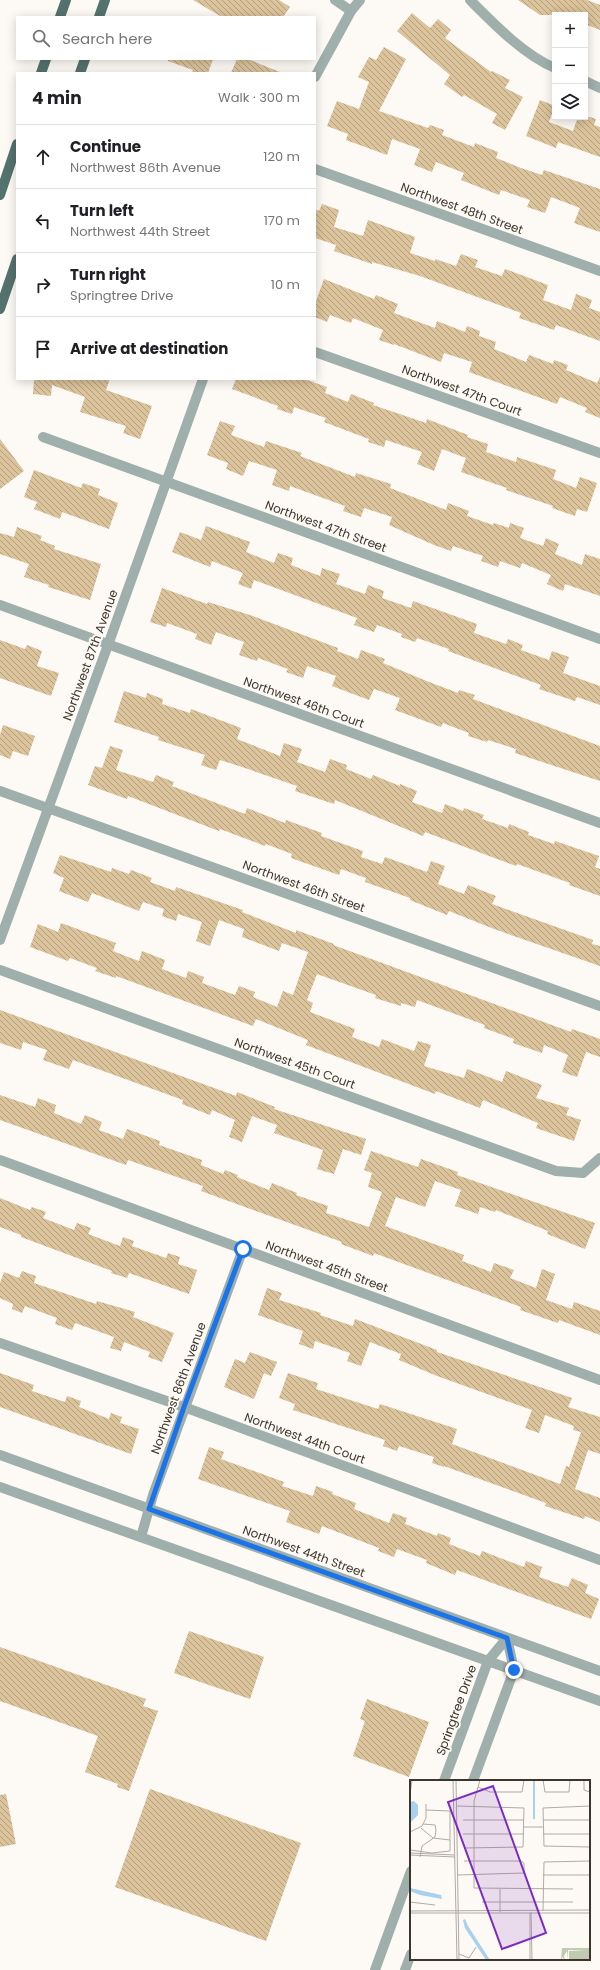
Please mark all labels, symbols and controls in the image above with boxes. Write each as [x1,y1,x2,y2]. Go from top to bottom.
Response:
map controls [552,12,588,120]
button: + [552,12,588,48]
search box [16,16,316,60]
icon: search [30,27,52,49]
text: Search here [62,28,152,49]
button: − [552,48,588,84]
button: layers [552,84,588,120]
text: 4 min [32,86,82,110]
text: Walk · 300 m [218,88,300,107]
text: Continue [70,136,141,157]
icon: ahead [32,146,54,168]
text: 120 m [263,147,300,166]
text: Northwest 86th Avenue [70,158,221,177]
street label: Northwest 48th Street [398,178,526,238]
text: Turn left [70,200,134,221]
icon: left [32,210,54,232]
text: 170 m [264,211,300,230]
text: Northwest 44th Street [70,222,210,241]
text: Turn right [70,264,146,285]
icon: right [32,274,54,296]
text: 10 m [271,275,300,294]
text: Springtree Drive [70,286,173,305]
icon: arrive [32,338,54,360]
text: Arrive at destination [70,338,228,359]
street label: Northwest 47th Court [400,360,524,420]
street label: Northwest 47th Street [263,496,389,556]
street label: Northwest 87th Avenue [58,587,122,723]
street label: Northwest 46th Court [241,672,367,732]
street label: Northwest 46th Street [240,856,368,916]
street label: Northwest 45th Court [232,1033,358,1093]
street label: Northwest 45th Street [263,1236,391,1296]
route start [234,1240,252,1258]
street label: Northwest 86th Avenue [146,1320,210,1456]
street label: Northwest 44th Court [242,1408,368,1468]
street label: Northwest 44th Street [240,1521,368,1581]
route end [505,1661,523,1679]
street label: Springtree Drive [432,1662,480,1758]
inset map [410,1780,590,1960]

